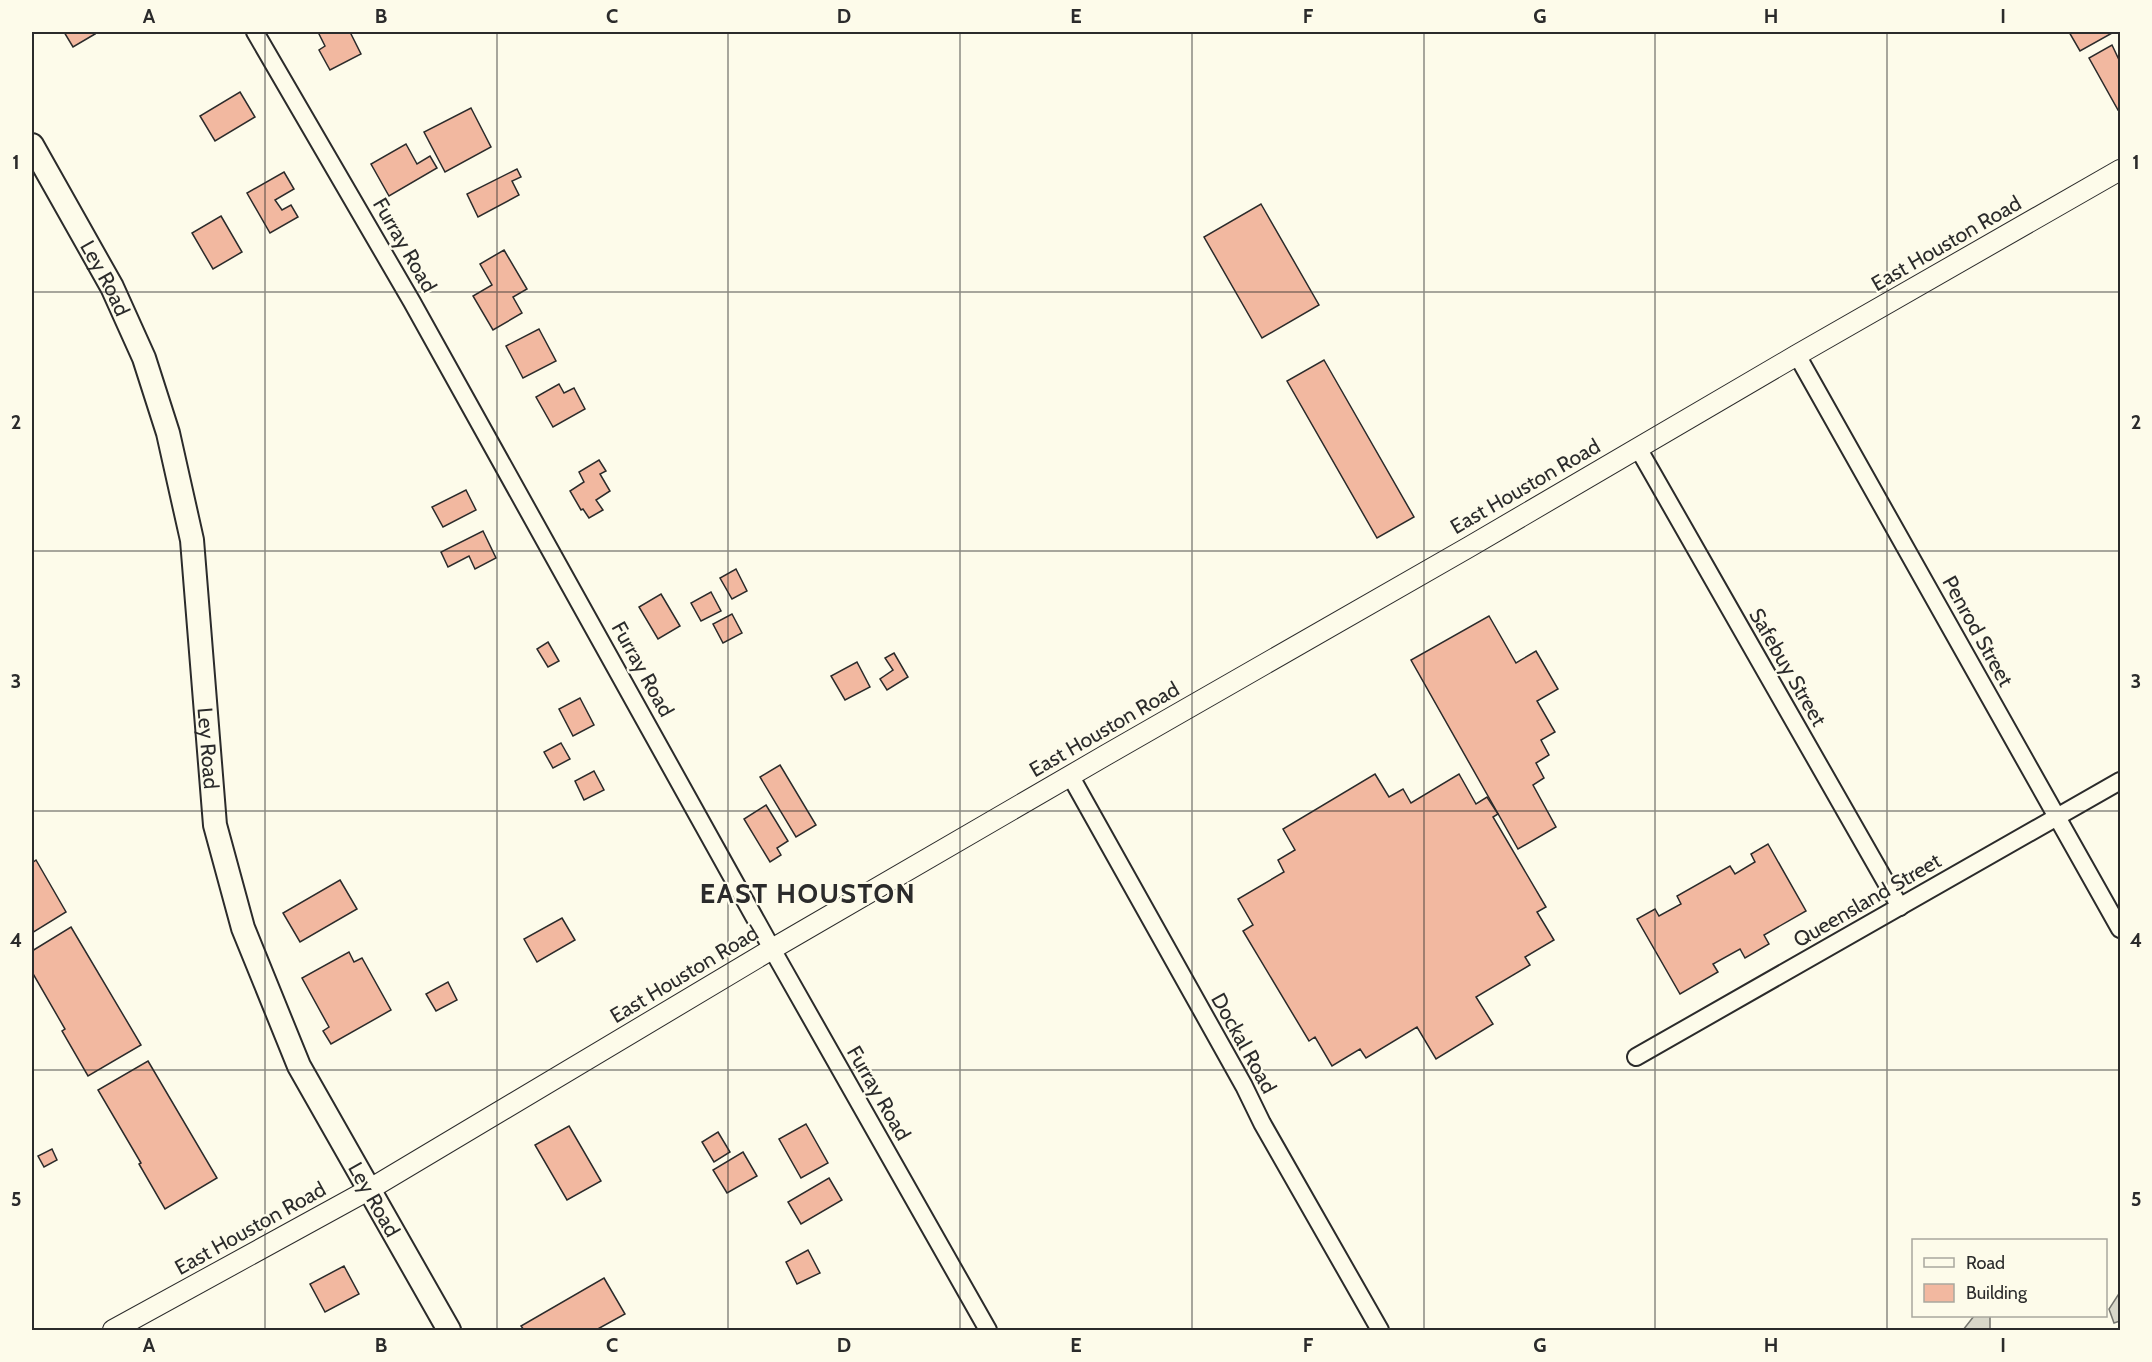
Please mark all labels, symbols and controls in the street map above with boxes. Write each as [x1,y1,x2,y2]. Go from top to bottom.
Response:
text: A [143,4,156,28]
text: B [375,4,387,28]
text: C [606,4,618,28]
text: D [837,4,851,28]
text: E [1070,4,1082,28]
text: F [1303,4,1314,28]
text: G [1533,4,1547,28]
text: H [1764,4,1778,28]
text: I [2000,4,2006,28]
text: 1 [12,150,20,174]
text: 1 [2132,150,2140,174]
street label: East Houston Road [1867,190,2025,296]
street label: Furray Road [368,193,442,297]
street label: Ley Road [76,236,136,319]
text: 2 [11,410,21,434]
text: 2 [2131,410,2141,434]
street label: East Houston Road [1446,433,1604,539]
street label: Penrod Street [1937,571,2019,691]
street label: Safebuy Street [1744,604,1832,730]
street label: Furray Road [607,617,679,721]
text: 3 [11,669,21,693]
text: 3 [2131,669,2141,693]
street label: East Houston Road [1025,676,1183,782]
street label: Ley Road [193,706,225,790]
street label: Queensland Street [1789,848,1945,952]
district label: EAST HOUSTON [700,877,916,910]
street label: East Houston Road [605,920,763,1028]
text: 4 [10,928,22,952]
text: 4 [2130,928,2142,952]
street label: Dockal Road [1206,988,1282,1098]
street label: Furray Road [842,1041,916,1145]
street label: Ley Road [344,1157,406,1241]
street label: East Houston Road [170,1176,330,1280]
text: 5 [11,1187,21,1211]
text: 5 [2131,1187,2141,1211]
legend [1912,1239,2107,1317]
text: Road [1966,1252,2005,1274]
text: Building [1966,1282,2028,1304]
text: A [143,1333,156,1357]
text: B [375,1333,387,1357]
text: C [606,1333,618,1357]
text: D [837,1333,851,1357]
text: E [1070,1333,1082,1357]
text: F [1303,1333,1314,1357]
text: G [1533,1333,1547,1357]
text: H [1764,1333,1778,1357]
text: I [2000,1333,2006,1357]

